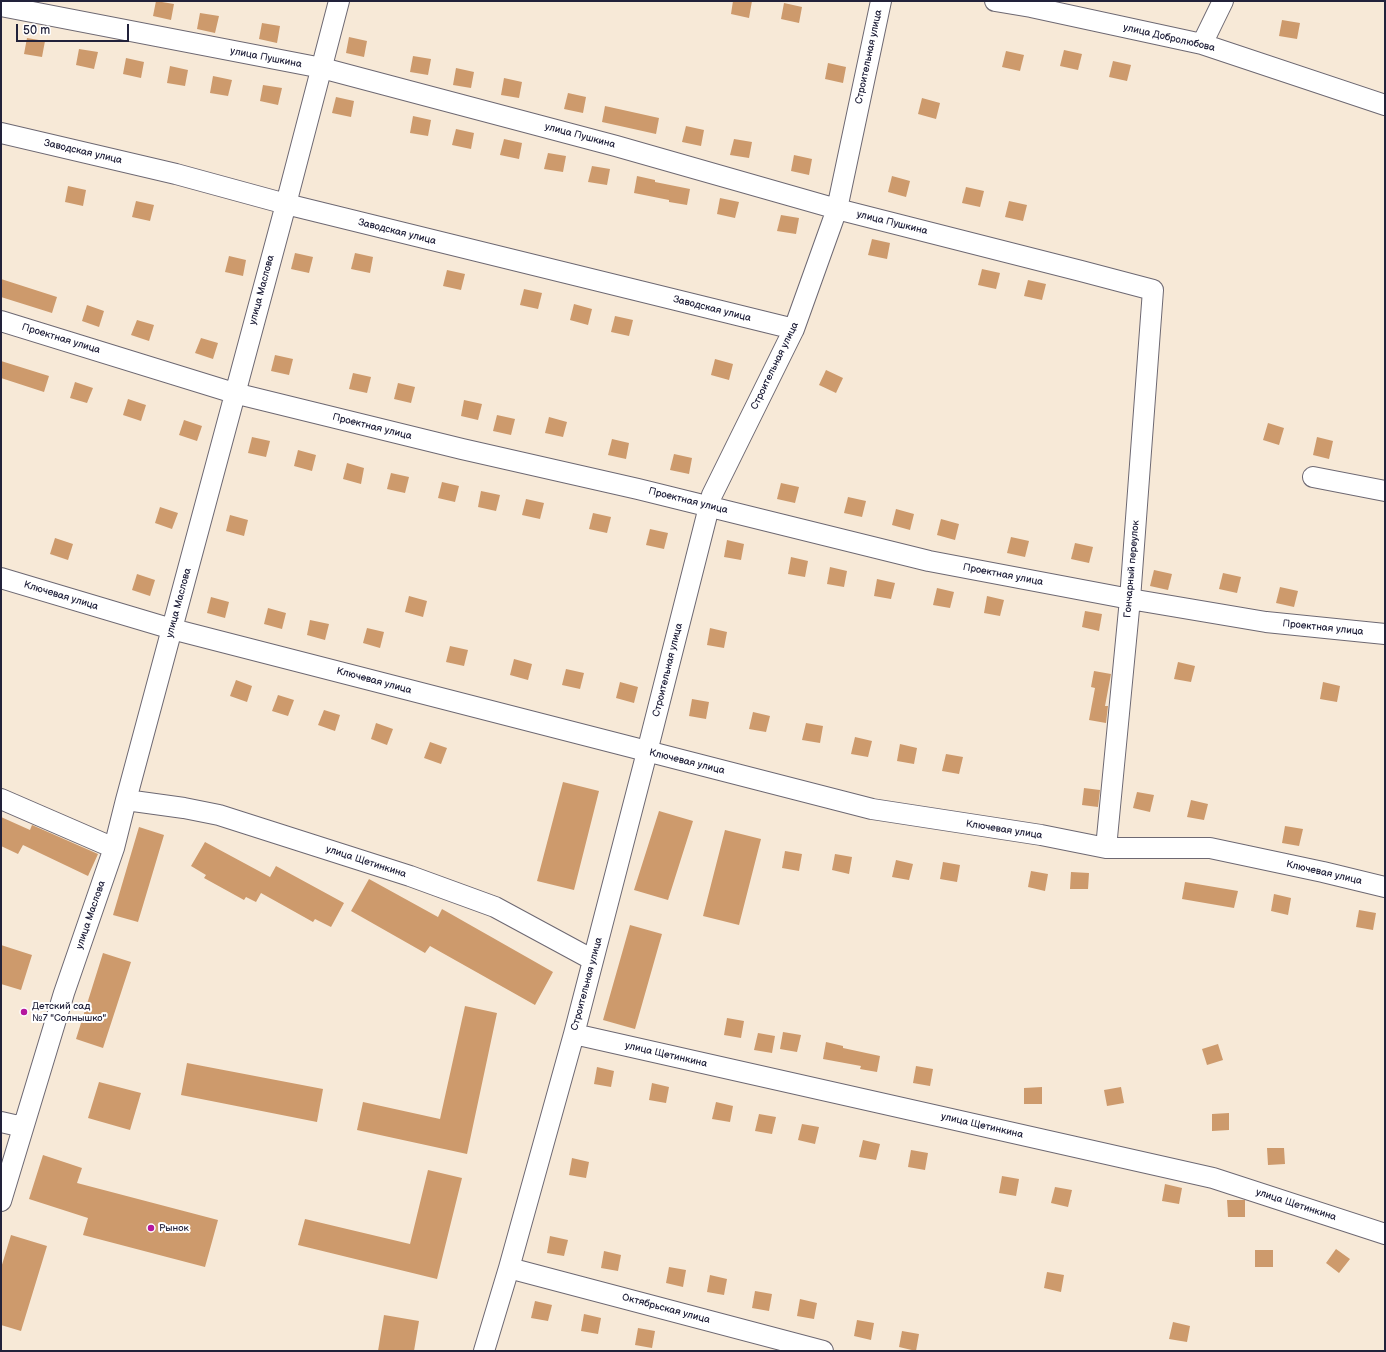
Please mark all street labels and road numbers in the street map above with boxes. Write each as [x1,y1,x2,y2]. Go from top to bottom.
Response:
street label: Строительная улица [853,9,885,105]
street label: улица Добролюбова [1122,22,1216,54]
street label: улица Пушкина [229,45,303,71]
street label: улица Пушкина [543,121,617,151]
street label: Заводская улица [43,137,123,167]
street label: улица Пушкина [855,208,929,238]
street label: Заводская улица [357,217,437,247]
street label: улица Маслова [247,254,277,326]
street label: Заводская улица [672,294,752,324]
street label: Строительная улица [749,320,801,412]
street label: Проектная улица [20,321,102,357]
street label: Проектная улица [331,411,413,443]
street label: Проектная улица [647,485,729,517]
street label: Гончарный переулок [1122,520,1142,618]
street label: Проектная улица [962,561,1044,589]
street label: улица Маслова [164,567,194,639]
street label: Ключевая улица [22,579,100,613]
street label: Проектная улица [1282,618,1364,638]
street label: Строительная улица [651,622,685,718]
street label: Ключевая улица [335,665,413,697]
street label: Ключевая улица [648,747,726,777]
street label: Ключевая улица [965,818,1043,842]
street label: улица Щетинкина [324,843,408,881]
street label: Ключевая улица [1285,858,1363,888]
street label: улица Маслова [74,879,108,951]
street label: Строительная улица [569,936,605,1032]
street label: улица Щетинкина [624,1040,708,1070]
street label: улица Щетинкина [940,1111,1024,1141]
street label: улица Щетинкина [1254,1186,1338,1224]
street label: Октябрьская улица [621,1291,711,1327]

